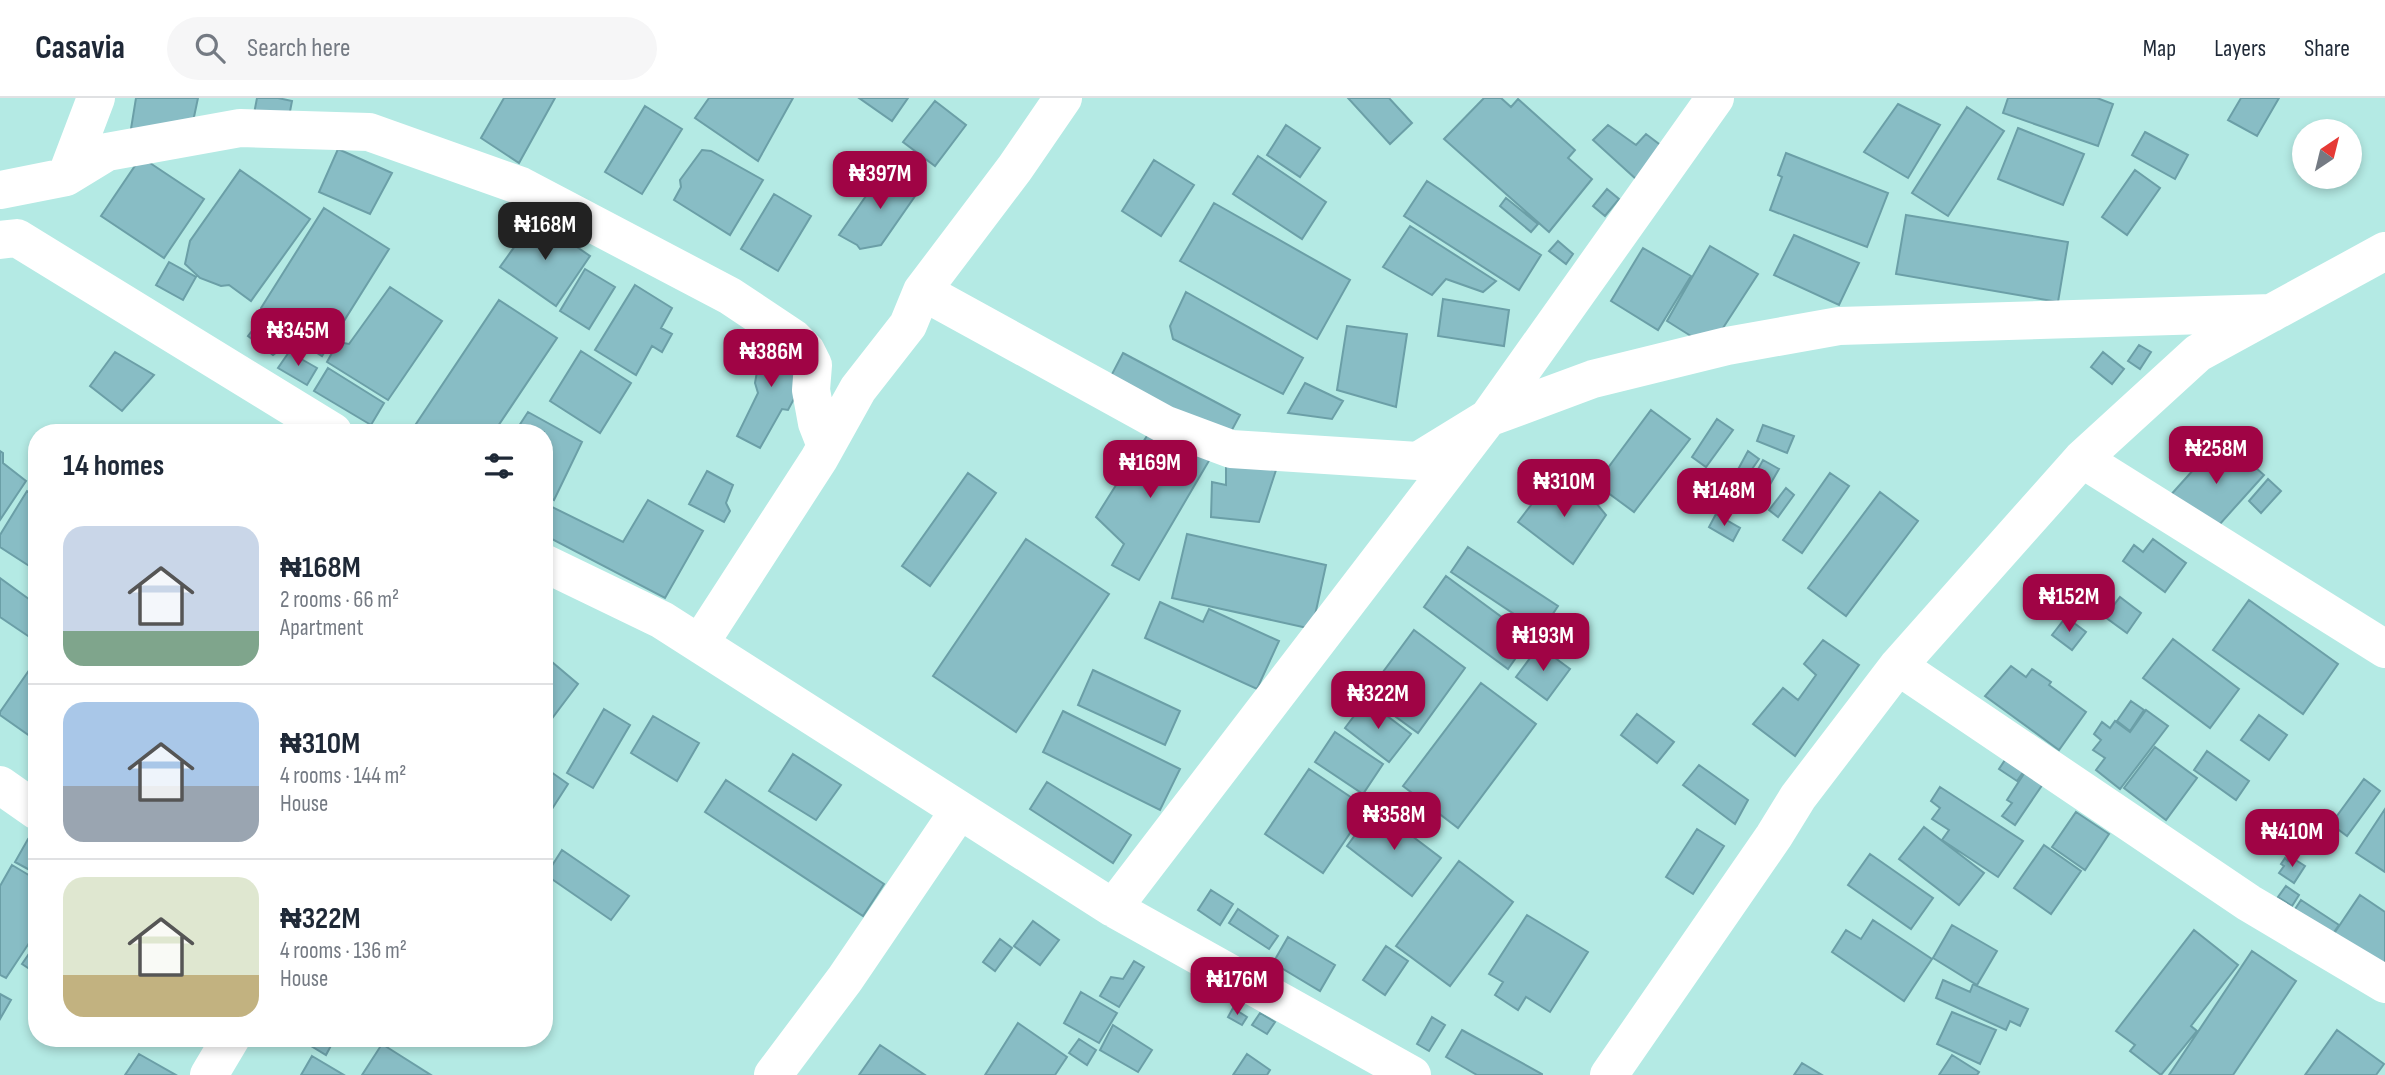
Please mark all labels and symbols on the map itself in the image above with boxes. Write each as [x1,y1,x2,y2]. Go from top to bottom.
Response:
north arrow [2292,119,2362,189]
pin: ₦397M [831,152,929,211]
pin: ₦168M [496,202,594,262]
pin: ₦345M [249,308,347,368]
pin: ₦386M [722,330,820,389]
pin: ₦258M [2167,426,2265,486]
pin: ₦169M [1101,440,1199,500]
pin: ₦310M [1515,460,1613,519]
pin: ₦148M [1675,468,1773,528]
pin: ₦152M [2020,574,2118,634]
pin: ₦193M [1494,614,1592,673]
pin: ₦322M [1329,672,1427,731]
pin: ₦358M [1345,792,1443,852]
pin: ₦410M [2243,810,2341,869]
pin: ₦176M [1188,958,1286,1017]

